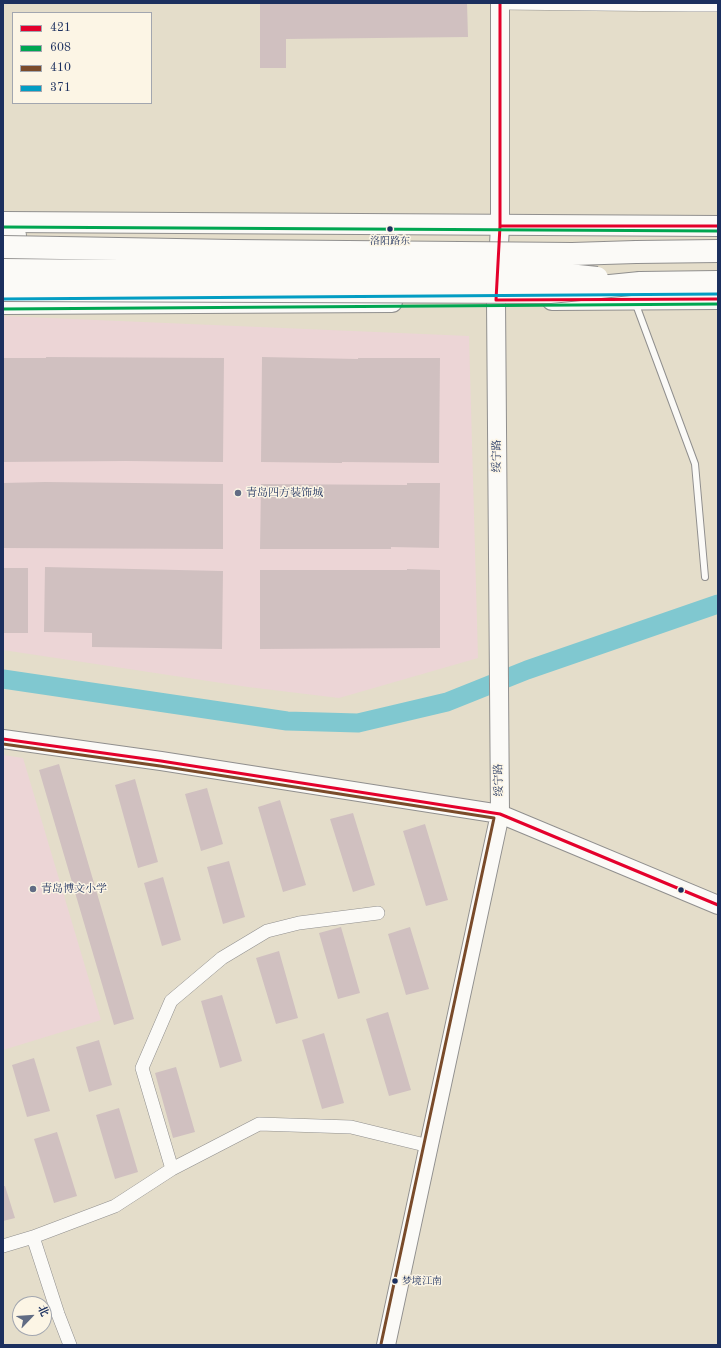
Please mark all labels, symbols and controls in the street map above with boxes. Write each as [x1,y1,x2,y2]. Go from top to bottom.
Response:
legend [12,12,152,104]
text: 421 [50,22,71,34]
text: 608 [50,42,71,54]
text: 410 [50,62,71,74]
text: 371 [50,82,71,94]
marker: 洛阳路东 [385,224,395,234]
place label: 洛阳路东 [370,235,410,247]
street label: 绥宁路 [490,440,504,472]
place label: 青岛四方装饰城 [246,486,323,500]
marker: 青岛四方装饰城 [233,488,243,498]
street label: 绥宁路 [492,763,506,797]
place label: 青岛博文小学 [41,882,107,896]
marker: 青岛博文小学 [28,884,38,894]
unlabelled marker [676,885,686,895]
place label: 梦境江南 [402,1275,442,1287]
marker: 梦境江南 [390,1276,400,1286]
north arrow [12,1296,52,1336]
text: 北 [35,1304,50,1318]

